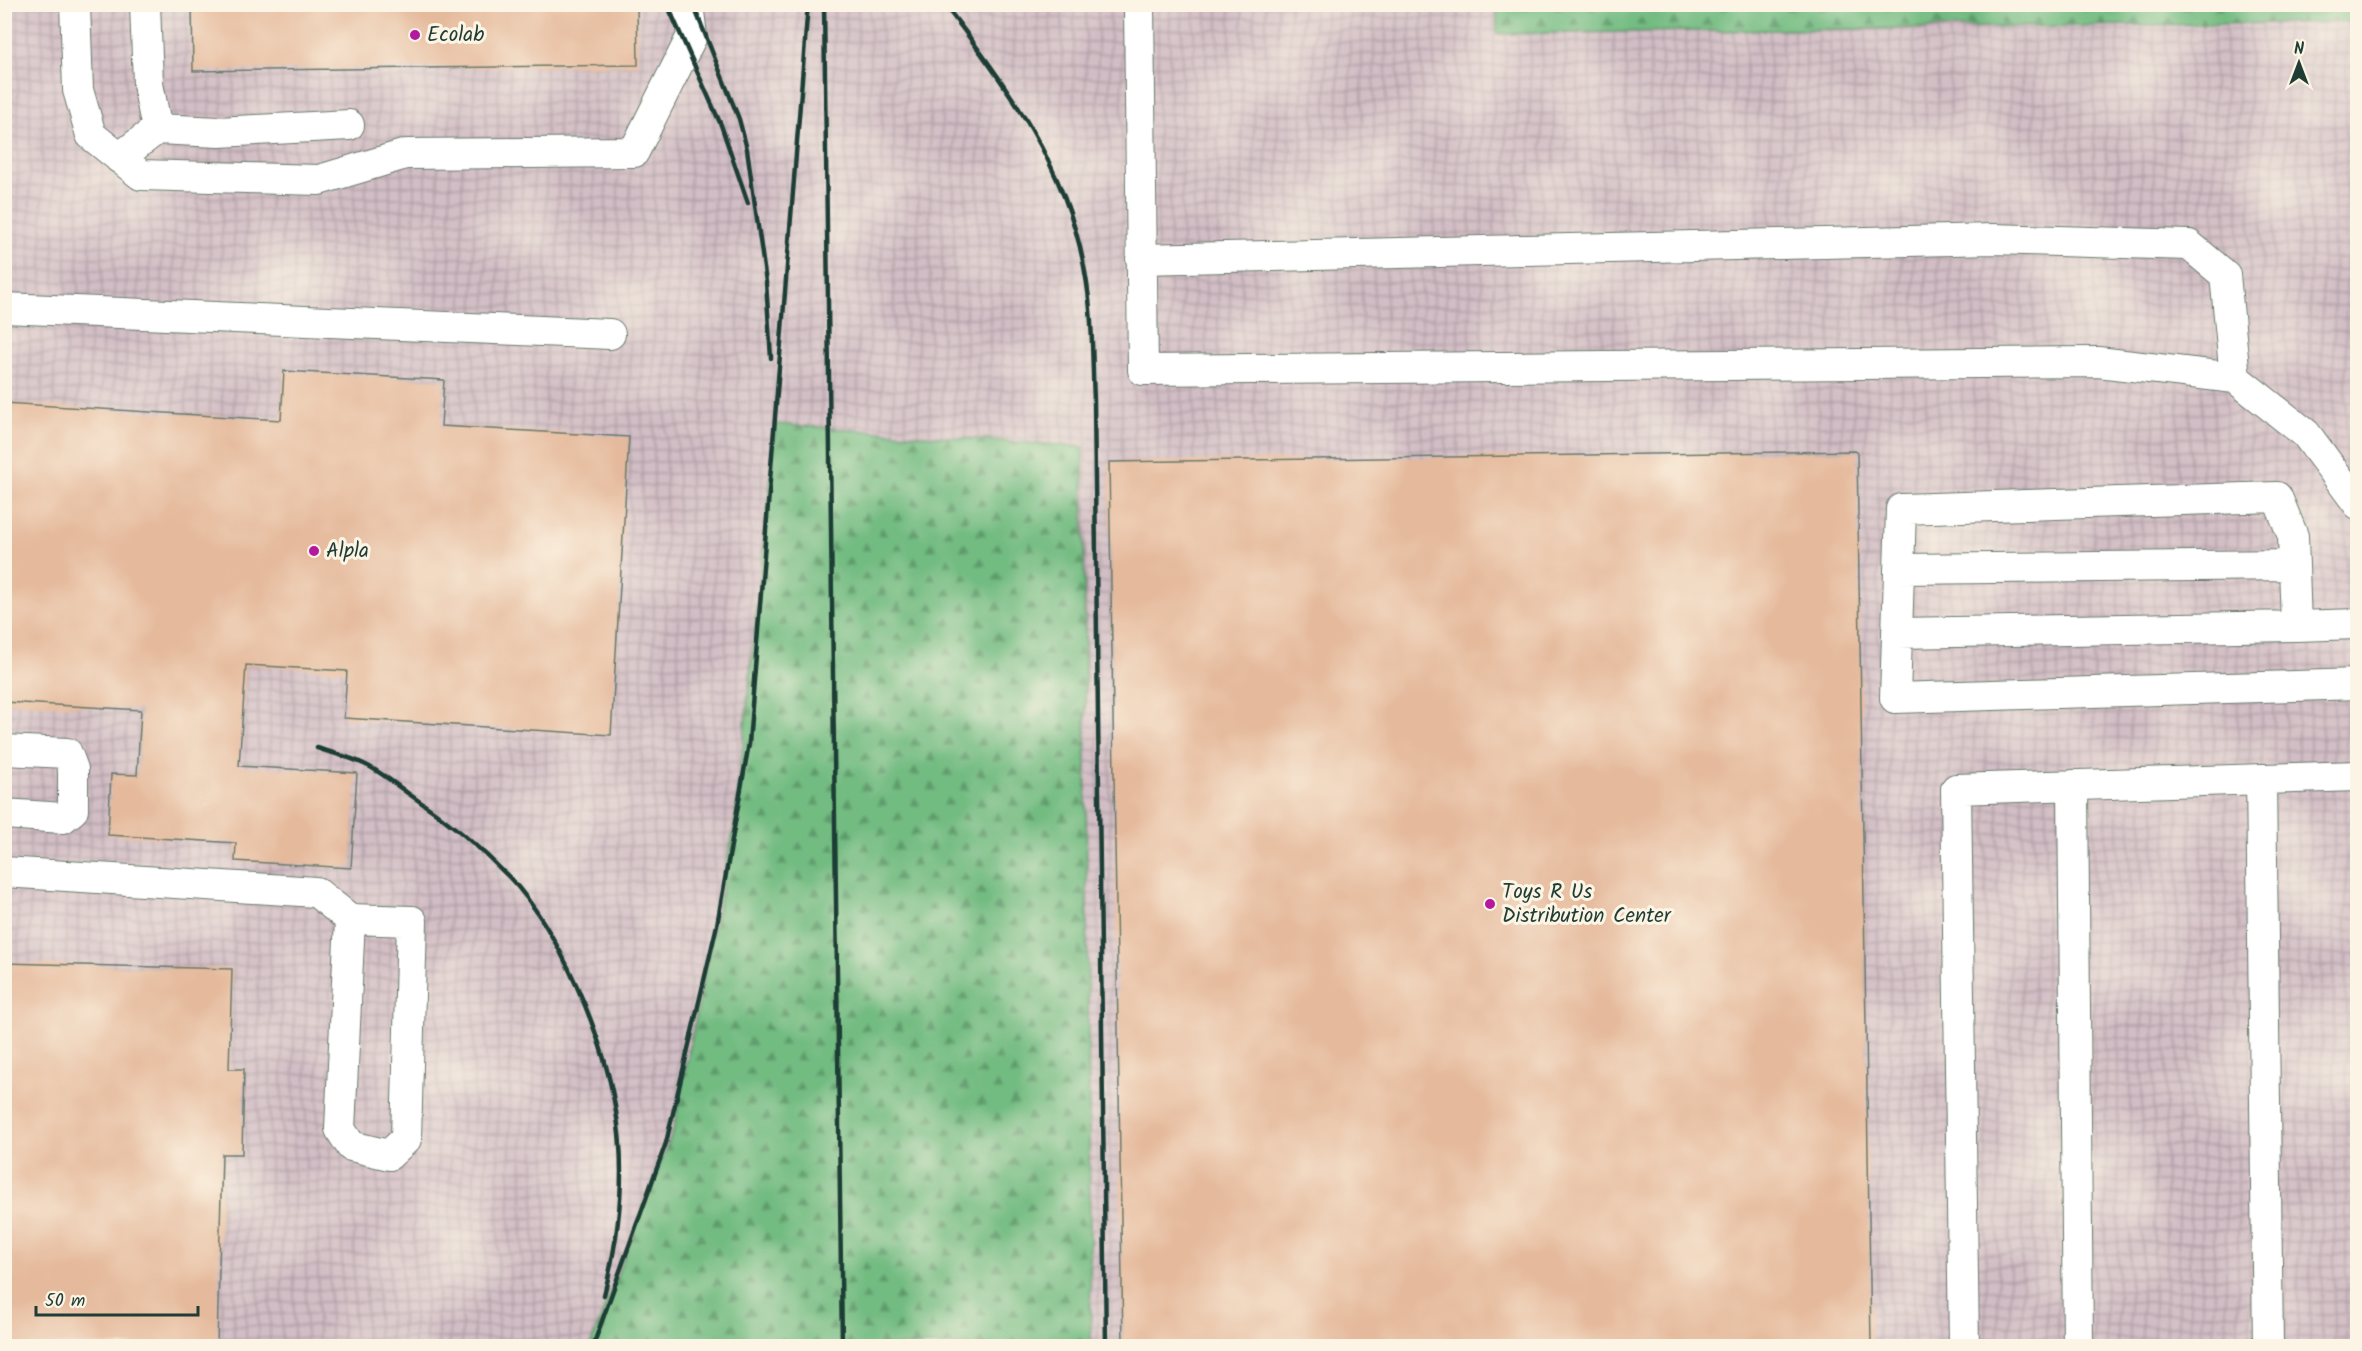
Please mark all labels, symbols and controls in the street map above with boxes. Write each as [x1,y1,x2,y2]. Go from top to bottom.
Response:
place label: Ecolab [427,19,484,52]
marker: Ecolab [408,28,422,42]
north arrow [2269,33,2329,93]
text: N [2294,37,2304,62]
place label: Alpla [326,535,369,568]
marker: Alpla [307,544,321,558]
place label: Toys R Us Distribution Center [1502,876,1672,933]
marker: Toys R Us Distribution Center [1483,897,1497,911]
scale bar [36,1279,198,1317]
text: 50 m [45,1287,85,1316]

